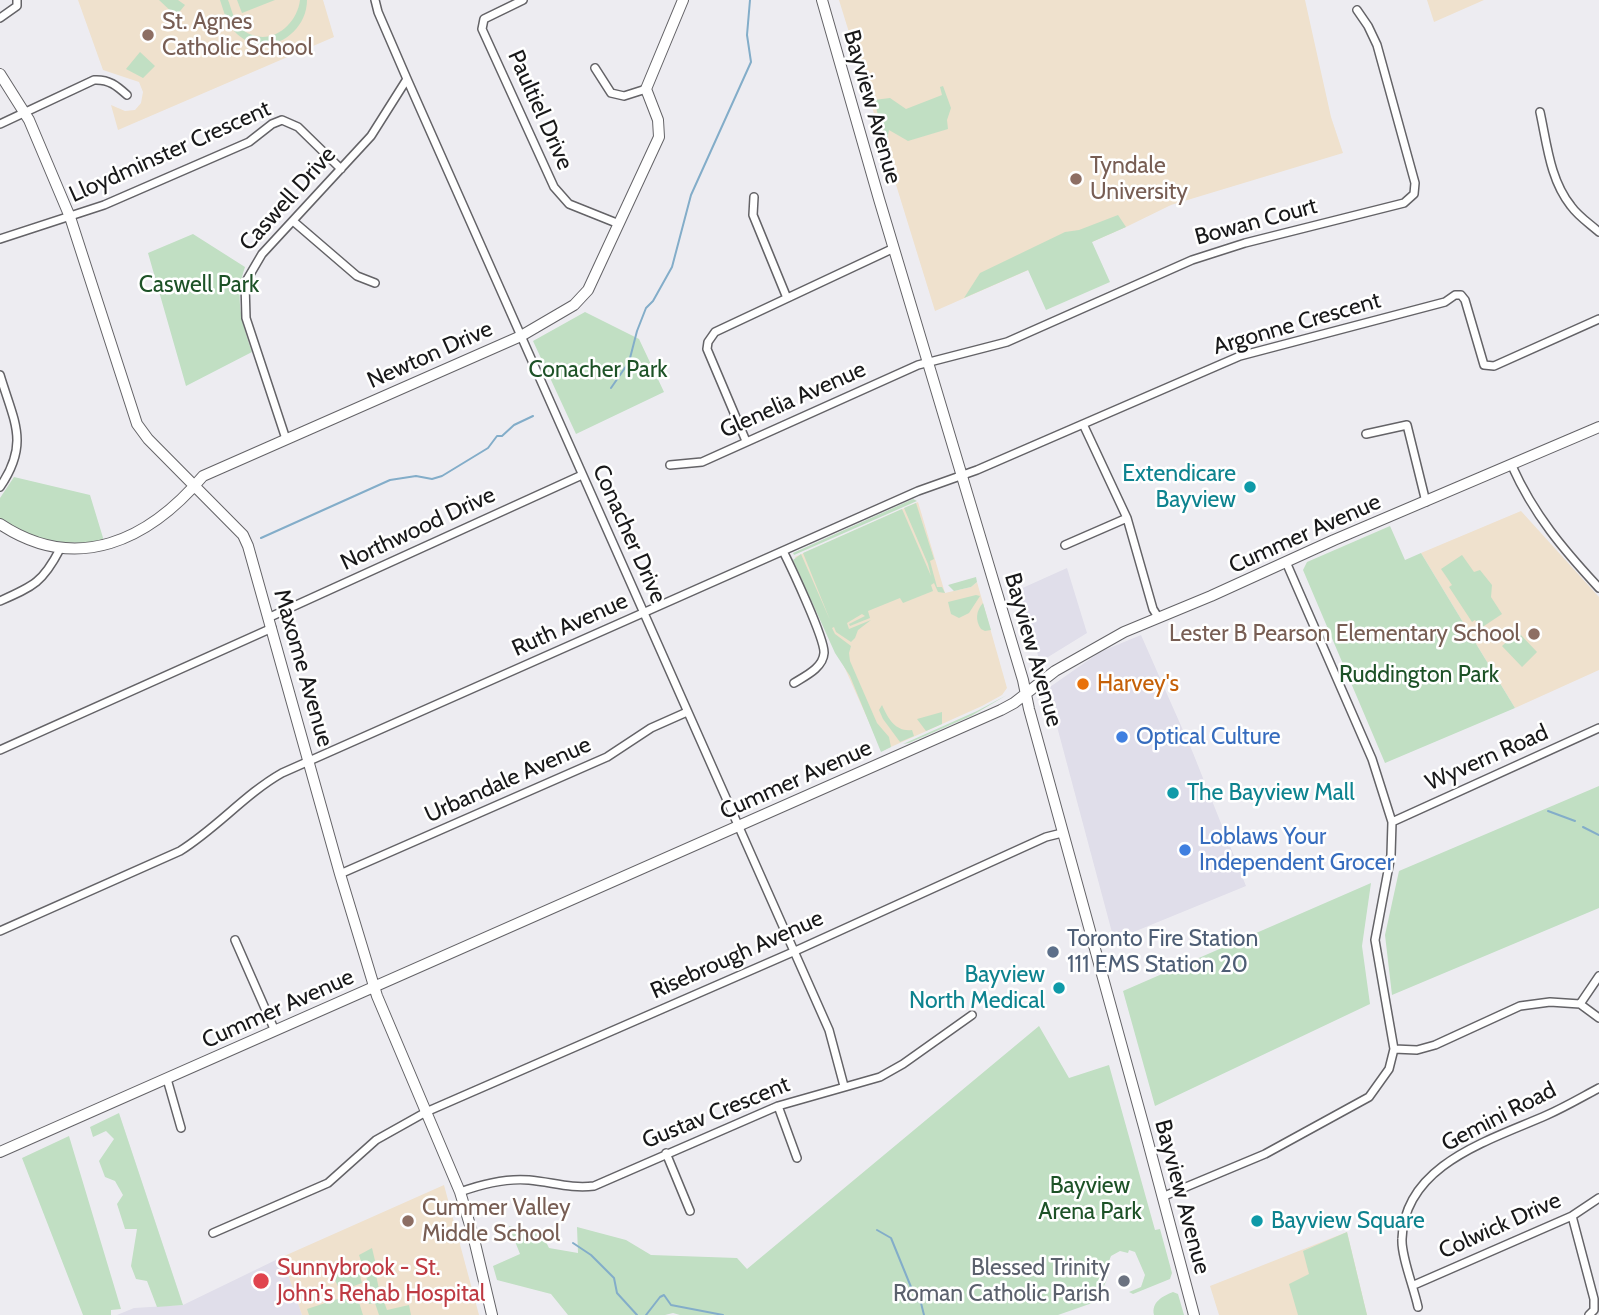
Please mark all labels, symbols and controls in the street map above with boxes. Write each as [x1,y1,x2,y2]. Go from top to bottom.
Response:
place label: St. Agnes Catholic School [162,8,313,62]
marker: St. Agnes Catholic School [140,27,156,43]
street label: Bayview Avenue [837,27,907,187]
street label: Paultiel Drive [501,46,579,174]
street label: Lloydminster Crescent [65,95,275,209]
street label: Caswell Drive [234,141,342,257]
place label: Tyndale University [1090,152,1188,206]
marker: Tyndale University [1068,171,1084,187]
street label: Bowan Court [1192,192,1320,252]
park label: Caswell Park [139,271,259,299]
street label: Argonne Crescent [1210,287,1384,361]
street label: Newton Drive [363,315,497,395]
park label: Conacher Park [529,356,667,384]
street label: Glenelia Avenue [716,356,870,444]
street label: Conacher Drive [586,460,672,608]
place label: Extendicare Bayview [1122,460,1236,514]
marker: Extendicare Bayview [1242,479,1258,495]
street label: Northwood Drive [336,481,500,577]
street label: Cummer Avenue [1225,488,1385,580]
street label: Bayview Avenue [998,570,1068,730]
street label: Maxome Avenue [267,586,339,750]
street label: Ruth Avenue [508,587,632,663]
place label: Lester B Pearson Elementary School [1169,620,1520,648]
marker: Lester B Pearson Elementary School [1526,626,1542,642]
park label: Ruddington Park [1339,661,1499,689]
place label: Harvey's [1097,670,1179,698]
marker: Harvey's [1075,676,1091,692]
street label: Wyvern Road [1421,719,1553,797]
place label: Optical Culture [1136,723,1281,751]
marker: Optical Culture [1114,729,1130,745]
street label: Urbandale Avenue [421,731,595,829]
street label: Cummer Avenue [716,734,876,826]
place label: The Bayview Mall [1187,779,1355,807]
marker: The Bayview Mall [1165,785,1181,801]
place label: Loblaws Your Independent Grocer [1199,823,1394,877]
marker: Loblaws Your Independent Grocer [1177,842,1193,858]
street label: Risebrough Avenue [646,904,828,1006]
place label: Toronto Fire Station 111 EMS Station 20 [1067,925,1258,979]
marker: Toronto Fire Station 111 EMS Station 20 [1045,944,1061,960]
place label: Bayview North Medical [909,961,1045,1015]
street label: Cummer Avenue [198,963,358,1055]
marker: Bayview North Medical [1051,980,1067,996]
street label: Gustav Crescent [638,1071,794,1155]
street label: Gemini Road [1437,1076,1561,1158]
street label: Bayview Avenue [1148,1117,1216,1277]
park label: Bayview Arena Park [1038,1172,1142,1226]
street label: Colwick Drive [1435,1187,1565,1265]
place label: Cummer Valley Middle School [422,1194,571,1248]
place label: Bayview Square [1271,1207,1425,1235]
marker: Cummer Valley Middle School [400,1213,416,1229]
marker: Bayview Square [1249,1213,1265,1229]
place label: Sunnybrook - St. John's Rehab Hospital [277,1254,485,1308]
place label: Blessed Trinity Roman Catholic Parish [893,1254,1110,1308]
marker: Sunnybrook - St. John's Rehab Hospital [251,1271,271,1291]
marker: Blessed Trinity Roman Catholic Parish [1116,1273,1132,1289]

